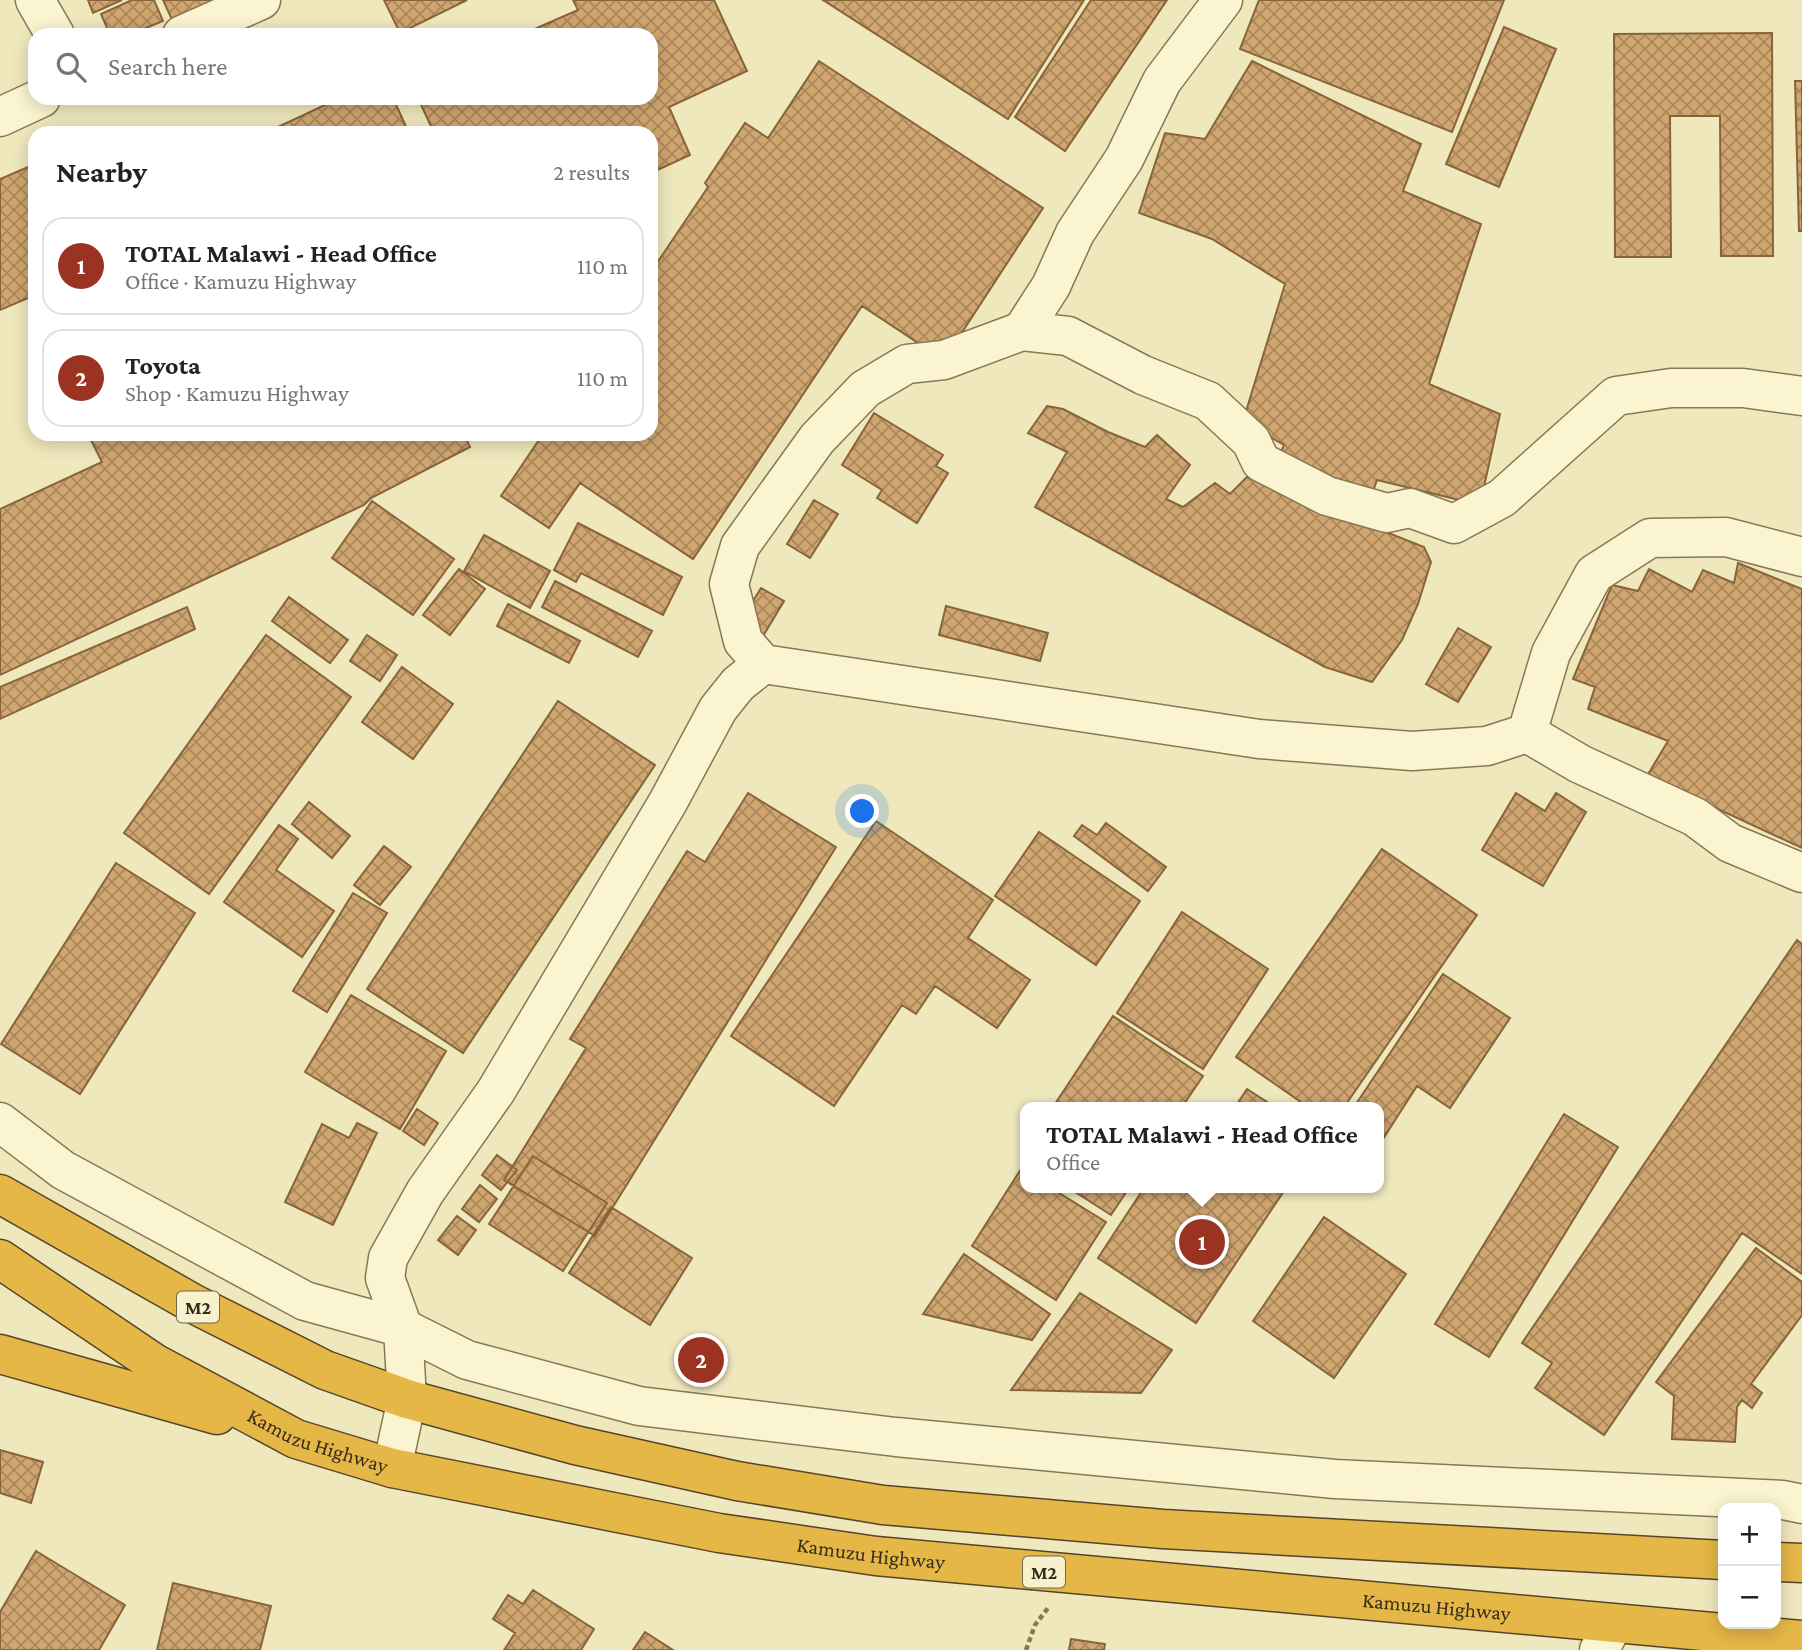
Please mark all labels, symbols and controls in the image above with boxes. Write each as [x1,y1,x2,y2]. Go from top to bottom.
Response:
search box [28,28,658,105]
icon: search [52,48,90,86]
text: Search here [108,52,227,81]
text: Nearby [56,155,147,188]
text: 2 results [553,159,630,185]
text: TOTAL Malawi - Head Office [125,239,437,268]
text: 1 [77,253,85,279]
text: 110 m [577,253,628,279]
text: Office · Kamuzu Highway [125,268,356,294]
text: Toyota [125,351,201,380]
text: 2 [75,365,87,391]
text: 110 m [577,365,628,391]
text: Shop · Kamuzu Highway [125,380,349,406]
your location [845,794,879,828]
popup [1020,1102,1384,1193]
text: TOTAL Malawi - Head Office [1046,1120,1358,1149]
text: Office [1046,1149,1100,1175]
pin: 1 [1179,1216,1225,1268]
road number: M2 [177,1292,219,1322]
pin: 2 [678,1334,724,1386]
street label: Kamuzu Highway [243,1403,391,1478]
map controls [1718,1503,1781,1629]
button: + [1718,1503,1781,1566]
street label: Kamuzu Highway [795,1533,946,1574]
road number: M2 [1023,1556,1065,1588]
button: − [1718,1566,1781,1629]
street label: Kamuzu Highway [1361,1588,1512,1626]

